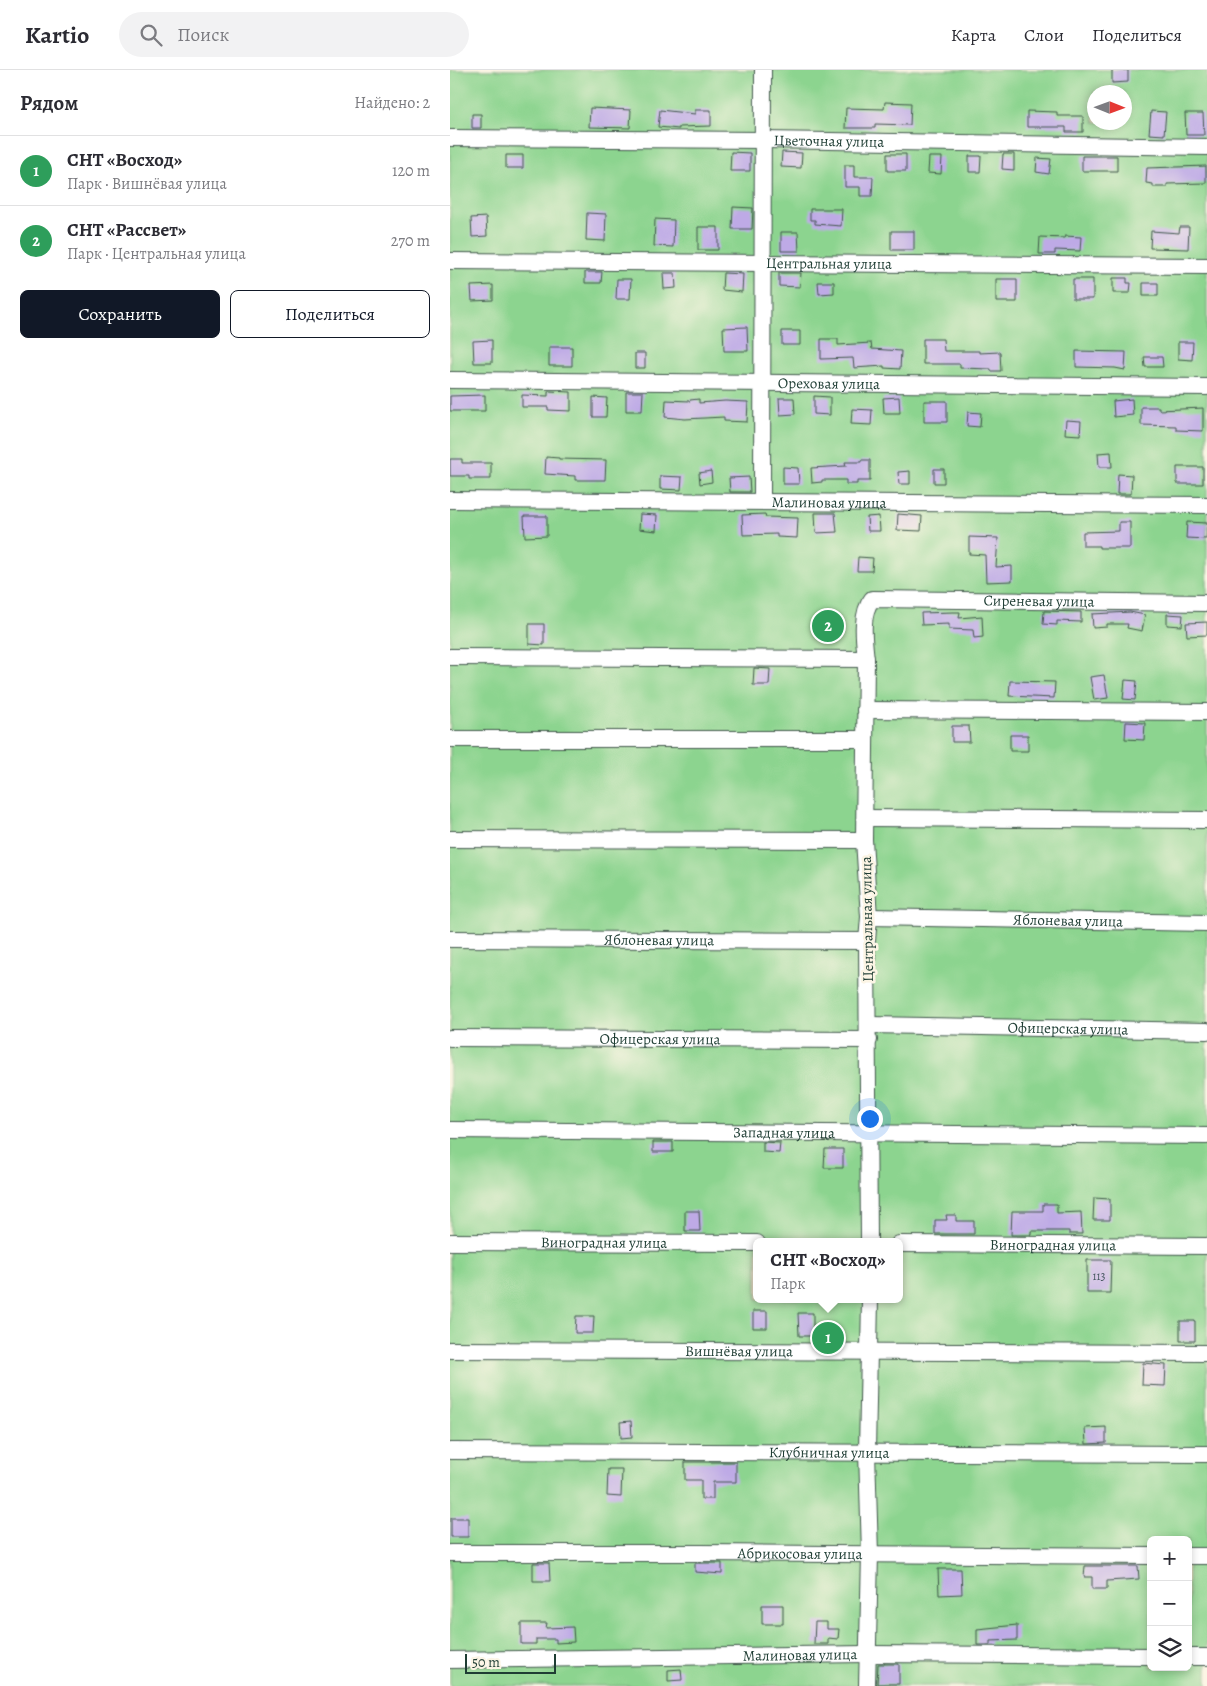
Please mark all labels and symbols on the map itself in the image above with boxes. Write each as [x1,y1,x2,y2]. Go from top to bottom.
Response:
north arrow [1087,85,1132,130]
street label: Цветочная улица [774,130,884,152]
street label: Центральная улица [766,253,892,274]
street label: Ореховая улица [778,373,880,394]
street label: Малиновая улица [772,492,886,513]
street label: Сиреневая улица [983,590,1095,612]
pin: 2 [812,607,844,645]
street label: Центральная улица [856,856,878,982]
street label: Яблоневая улица [1013,910,1123,932]
street label: Яблоневая улица [604,930,714,950]
street label: Офицерская улица [1007,1017,1129,1040]
street label: Офицерская улица [600,1029,721,1049]
your location [857,1106,883,1132]
street label: Западная улица [733,1122,835,1143]
street label: Виноградная улица [541,1232,667,1253]
street label: Виноградная улица [990,1235,1116,1255]
house number: 113 [1092,1268,1106,1284]
pin: 1 [812,1319,844,1357]
street label: Вишнёвая улица [685,1341,793,1361]
street label: Клубничная улица [769,1442,889,1463]
street label: Абрикосовая улица [737,1543,863,1564]
street label: Малиновая улица [742,1644,858,1666]
scale bar [465,1651,556,1674]

